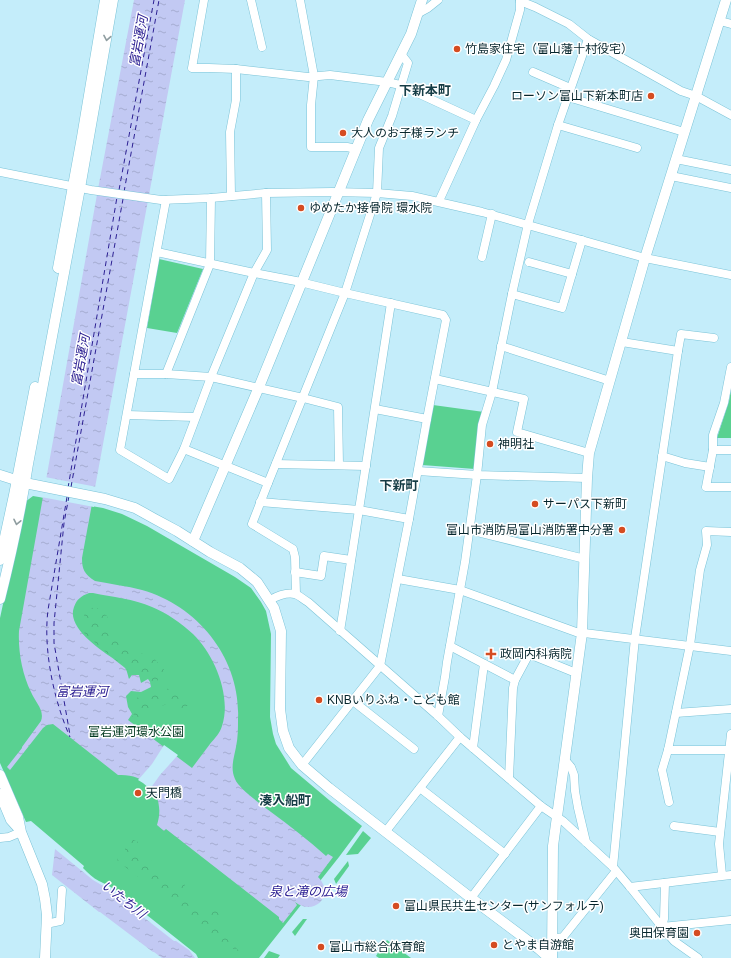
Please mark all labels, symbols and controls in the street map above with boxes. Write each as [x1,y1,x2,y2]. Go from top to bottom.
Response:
water label: 富岩運河 [127,11,151,68]
one-way arrow [103,35,111,41]
place label: 竹島家住宅（富山藩十村役宅） [465,42,633,56]
marker: 竹島家住宅（富山藩十村役宅） [452,44,462,54]
district label: 下新本町 [399,83,451,98]
place label: ローソン富山下新本町店 [511,89,643,103]
marker: ローソン富山下新本町店 [646,91,656,101]
place label: 大人のお子様ランチ [351,126,459,140]
marker: 大人のお子様ランチ [338,128,348,138]
place label: ゆめたか接骨院 環水院 [309,201,432,215]
marker: ゆめたか接骨院 環水院 [296,203,306,213]
water label: 富岩運河 [69,330,93,387]
place label: 神明社 [498,437,534,451]
marker: 神明社 [485,439,495,449]
district label: 下新町 [379,478,419,493]
place label: サーパス下新町 [543,497,627,511]
marker: サーパス下新町 [530,499,540,509]
one-way arrow [14,519,22,525]
place label: 富山市消防局富山消防署中分署 [446,523,614,537]
marker: 富山市消防局富山消防署中分署 [617,525,627,535]
place label: 政岡内科病院 [500,647,572,661]
marker: 政岡内科病院 [485,648,497,660]
water label: 富岩運河 [56,684,111,699]
place label: KNBいりふね・こども館 [327,693,460,707]
marker: KNBいりふね・こども館 [314,695,324,705]
park label: 富岩運河環水公園 [88,725,184,739]
place label: 天門橋 [146,786,182,800]
marker: 天門橋 [133,788,143,798]
district label: 湊入船町 [259,793,311,808]
water label: いたち川 [99,877,150,923]
water label: 泉と滝の広場 [269,884,349,899]
place label: 富山県民共生センター(サンフォルテ) [404,899,604,913]
marker: 富山県民共生センター(サンフォルテ) [391,901,401,911]
place label: 奥田保育園 [629,926,689,940]
marker: 奥田保育園 [692,928,702,938]
place label: とやま自游館 [502,938,574,952]
place label: 富山市総合体育館 [329,940,425,954]
marker: とやま自游館 [489,940,499,950]
marker: 富山市総合体育館 [316,942,326,952]

